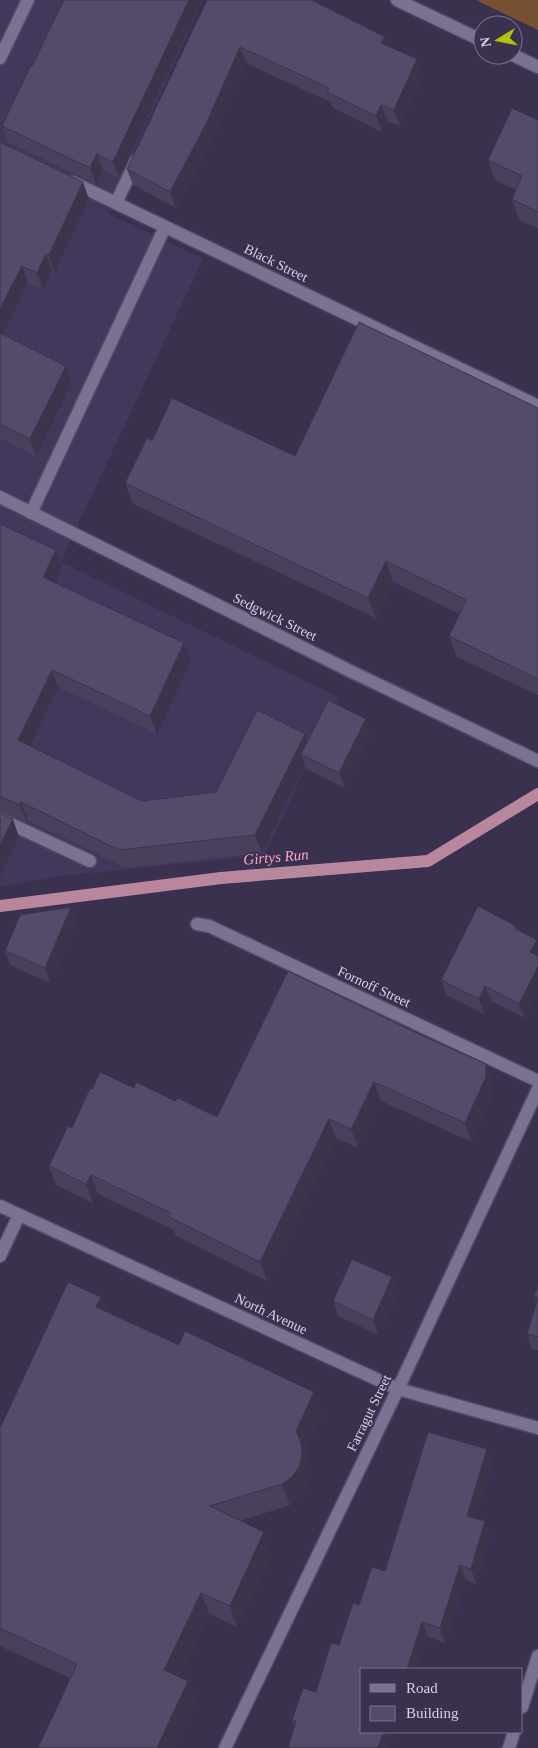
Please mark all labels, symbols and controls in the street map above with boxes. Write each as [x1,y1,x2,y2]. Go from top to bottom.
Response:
north arrow [473,15,523,65]
text: N [477,36,494,48]
street label: Black Street [242,241,310,285]
street label: Sedgwick Street [231,590,319,644]
water label: Girtys Run [243,846,309,868]
street label: Fornoff Street [335,964,413,1010]
street label: North Avenue [233,1291,309,1337]
street label: Farragut Street [344,1372,394,1454]
legend [360,1668,523,1733]
text: Road [406,1680,438,1696]
text: Building [406,1705,459,1721]

